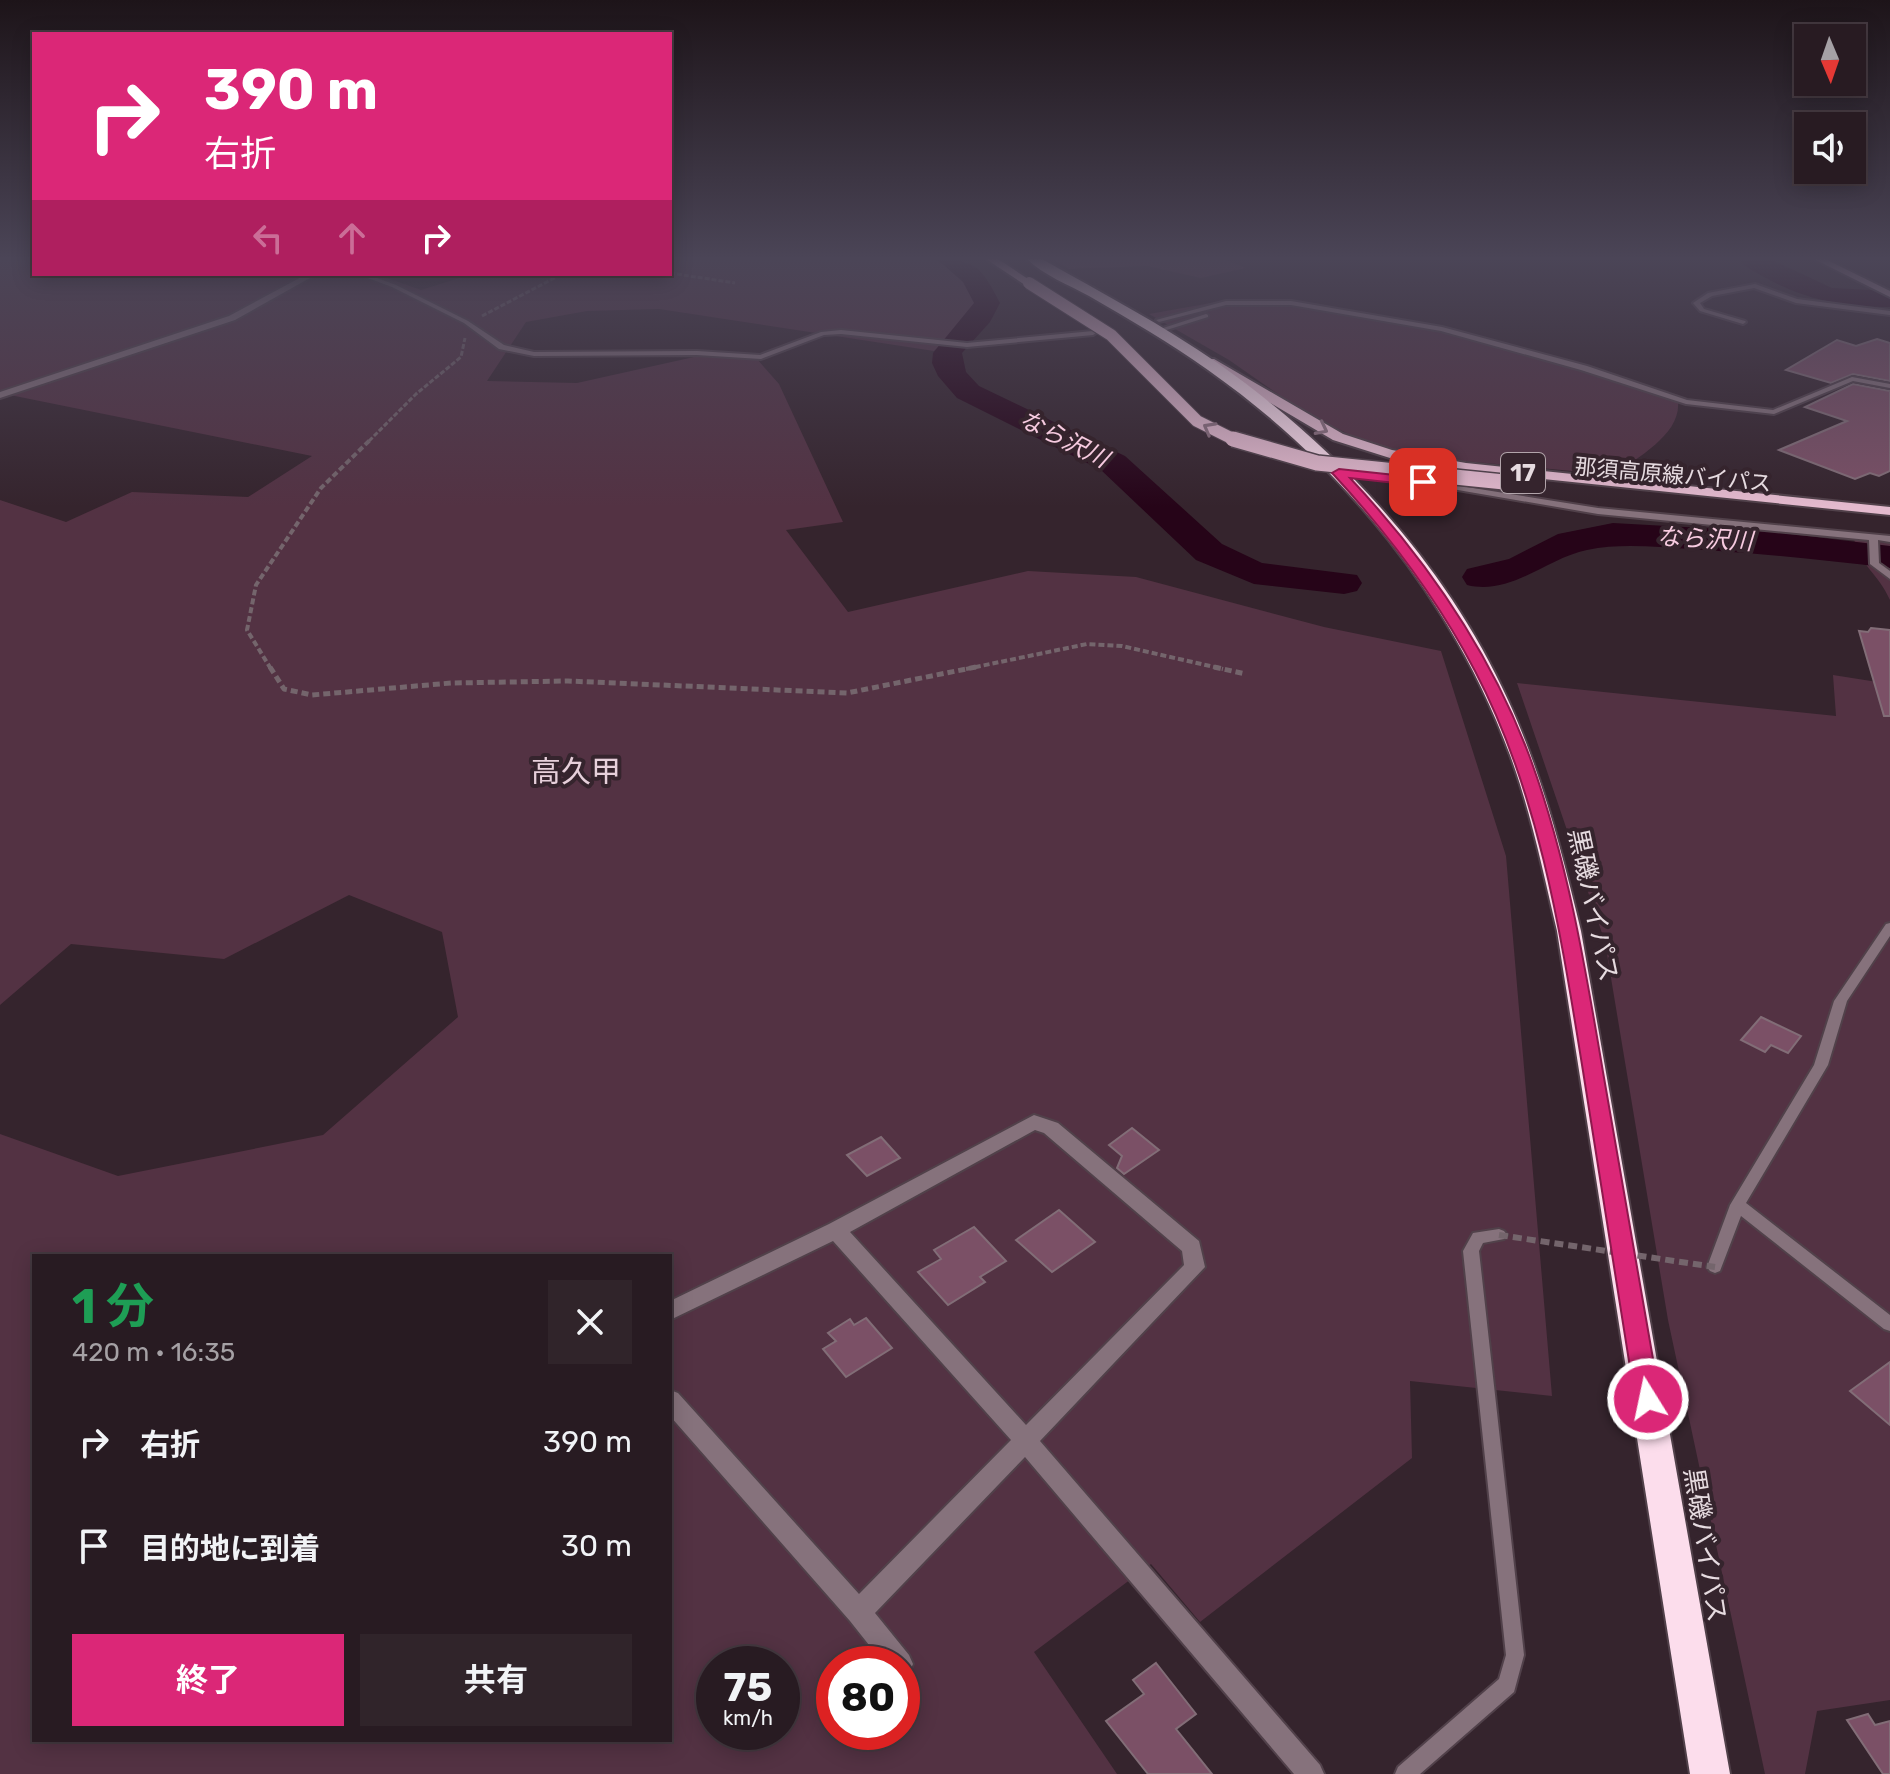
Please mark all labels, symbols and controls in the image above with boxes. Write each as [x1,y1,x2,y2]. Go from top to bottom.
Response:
north arrow [1794,24,1866,96]
map controls [1794,24,1866,184]
text: 390 m [204,57,378,123]
icon: right [72,64,176,168]
button: sound [1794,112,1866,184]
text: 右折 [204,132,276,175]
icon: left [246,216,290,260]
icon: ahead [330,216,374,260]
icon: right [414,216,458,260]
water label: なら沢川 [1015,405,1116,475]
one-way arrow [1313,419,1328,434]
one-way arrow [1203,422,1217,437]
pin [1389,448,1457,516]
road number: 17 [1501,453,1545,493]
street label: 那須高原線バイパス [1573,453,1773,497]
icon: arrive [1401,460,1445,504]
water label: なら沢川 [1656,523,1757,556]
district label: 高久甲 [531,754,621,790]
street label: 黒磯バイパス [1562,826,1624,984]
text: 1 分 [72,1278,154,1335]
button: close [548,1280,632,1364]
text: 420 m · 16:35 [72,1337,235,1368]
position arrow [1606,1357,1690,1441]
icon: right [72,1420,116,1464]
text: 390 m [543,1424,632,1460]
text: 右折 [140,1427,200,1463]
street label: 黒磯バイパス [1678,1466,1732,1624]
icon: arrive [72,1524,116,1568]
text: 30 m [561,1528,632,1564]
text: 目的地に到着 [140,1531,320,1567]
button: 終了 [72,1634,344,1726]
button: 共有 [360,1634,632,1726]
speed limit sign: 80 [816,1646,920,1750]
text: 75 [724,1664,772,1711]
text: km/h [723,1706,773,1730]

